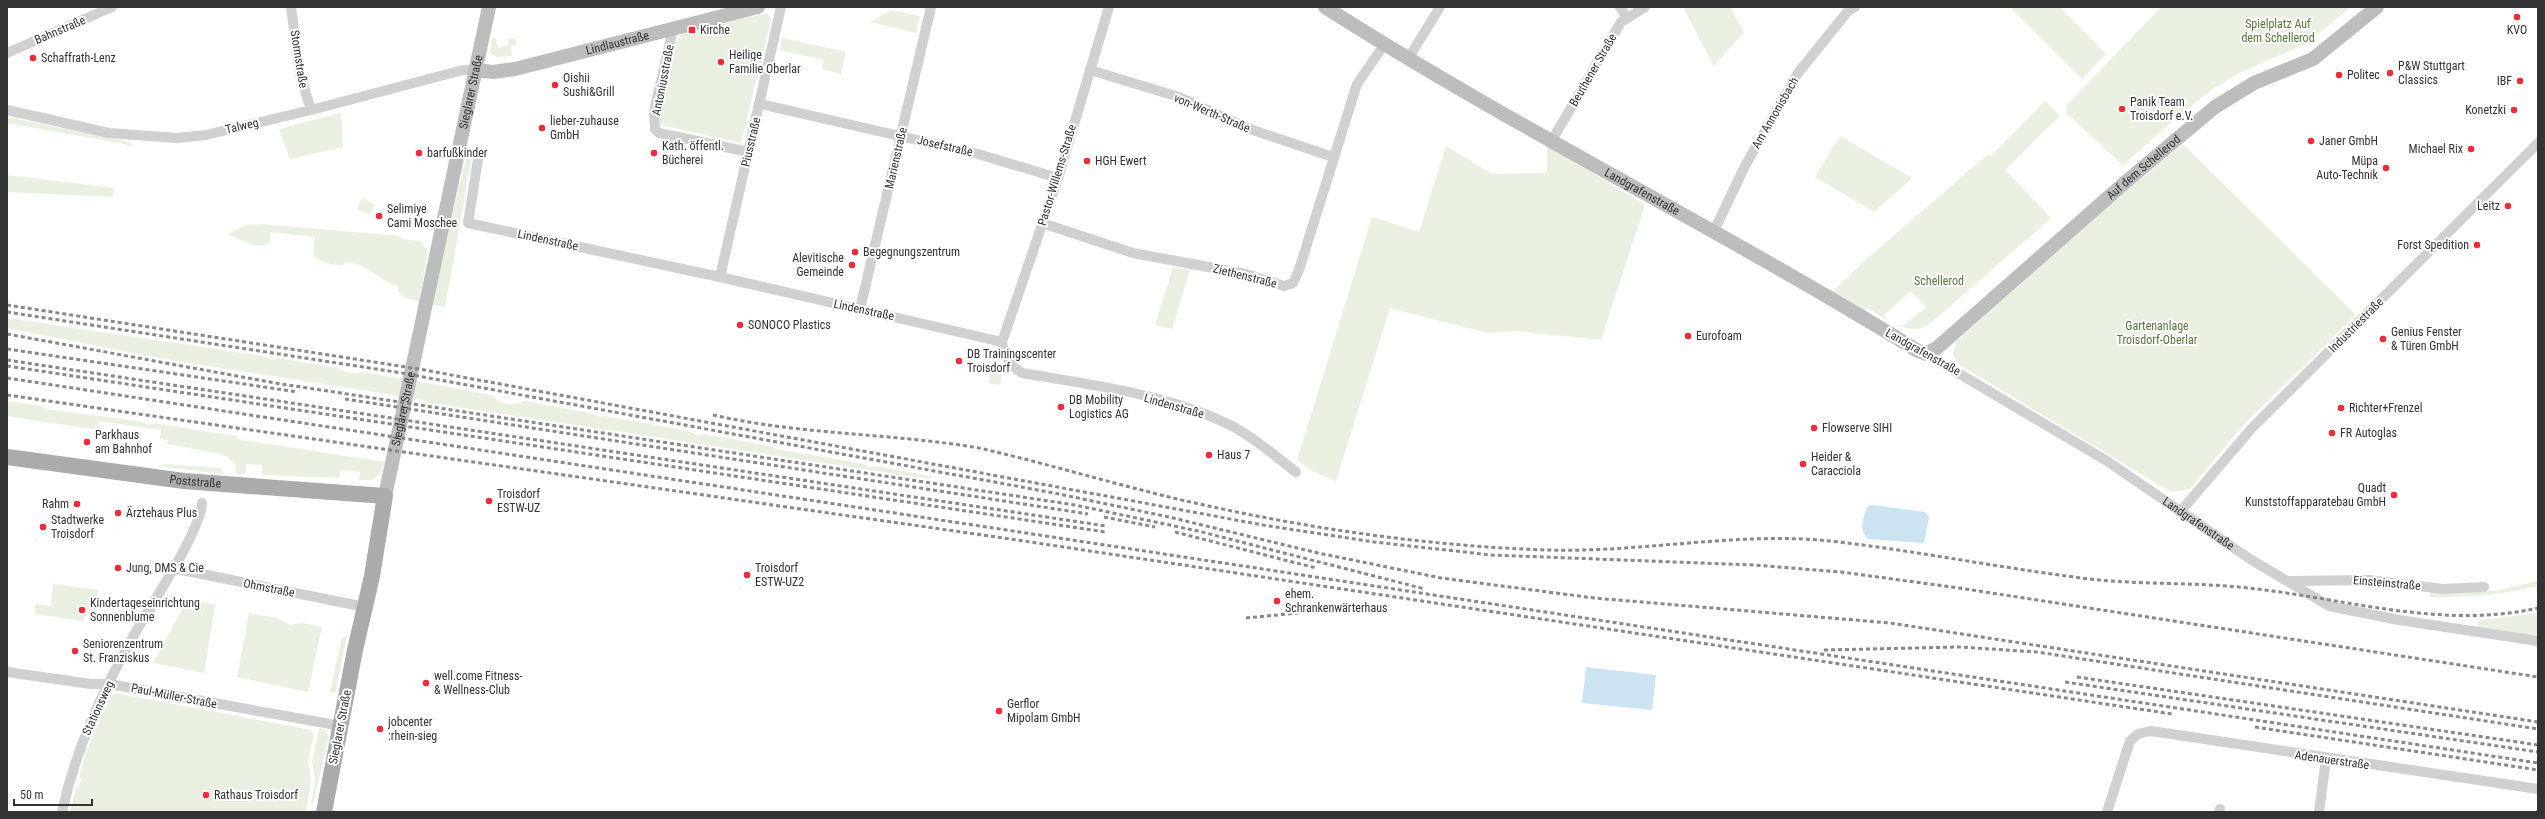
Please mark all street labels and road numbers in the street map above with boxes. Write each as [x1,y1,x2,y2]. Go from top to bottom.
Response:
street label: Bahnstraße [32,13,88,47]
street label: Lindlaustraße [584,28,651,58]
street label: Stormstraße [288,29,311,89]
street label: Beuthener Straße [1567,31,1620,109]
street label: Antoniusstraße [649,43,677,117]
street label: Sieglarer Straße [456,53,486,130]
street label: Am Annonisbach [1749,75,1801,151]
street label: von-Werth-Straße [1172,91,1253,136]
street label: Talweg [224,115,260,137]
street label: Piusstraße [738,115,764,168]
street label: Pastor-Willems-Straße [1035,122,1079,227]
street label: Marienstraße [882,125,910,190]
street label: Auf dem Schellerod [2104,132,2183,203]
street label: Josefstraße [916,133,975,159]
street label: Landgrafenstraße [1602,165,1682,218]
street label: Lindenstraße [516,227,580,253]
street label: Ziethenstraße [1212,261,1279,291]
street label: Industriestraße [2326,294,2387,355]
street label: Lindenstraße [832,297,896,323]
street label: Landgrafenstraße [1883,326,1963,379]
street label: Sieglarer Straße [389,370,418,447]
street label: Lindenstraße [1142,391,1206,421]
street label: Poststraße [169,472,222,491]
street label: Landgrafenstraße [2160,494,2237,553]
street label: Einsteinstraße [2353,573,2422,593]
street label: Ohmstraße [242,576,296,600]
street label: Stationsweg [79,678,117,737]
street label: Paul-Müller-Straße [130,681,219,711]
street label: Sieglarer Straße [326,688,354,765]
street label: Adenauerstraße [2294,748,2371,772]

